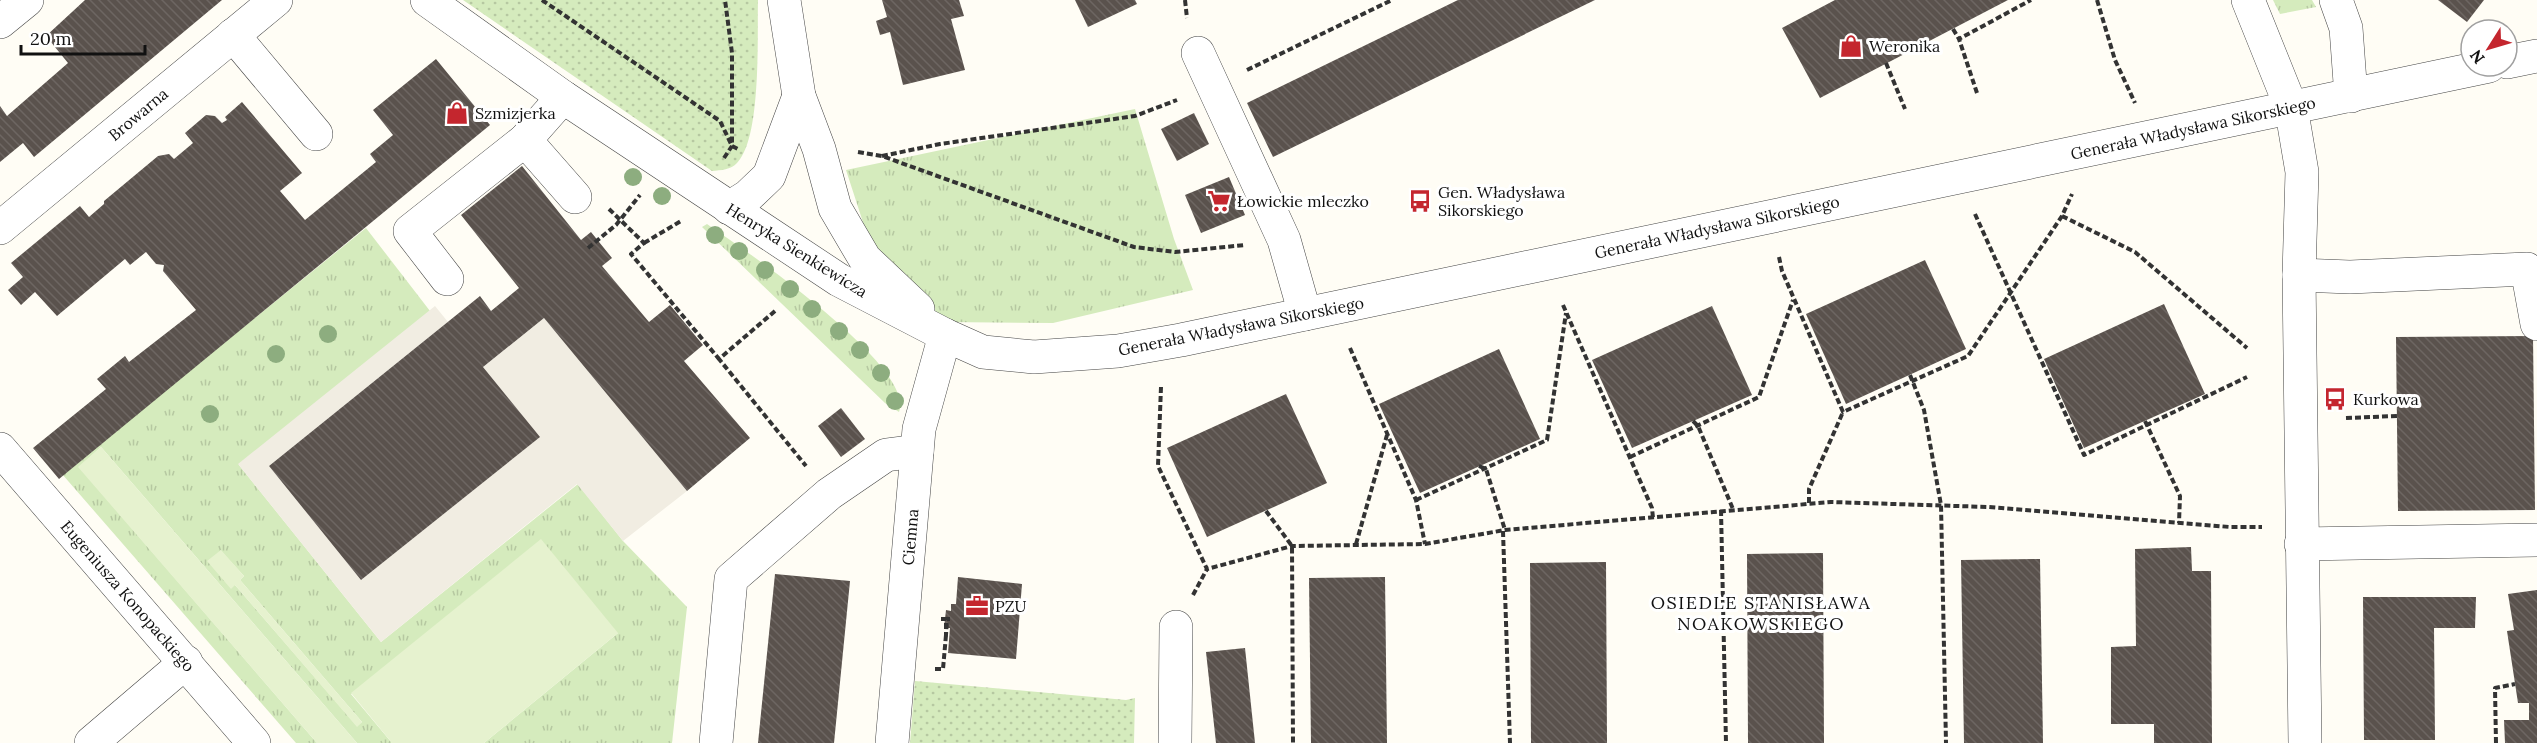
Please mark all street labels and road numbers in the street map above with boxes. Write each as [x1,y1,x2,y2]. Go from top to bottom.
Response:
street label: Browarna [104,83,172,145]
street label: Generała Władysława Sikorskiego [2069,92,2317,164]
street label: Generała Władysława Sikorskiego [1593,191,1841,263]
street label: Henryka Sienkiewicza [723,198,871,302]
street label: Generała Władysława Sikorskiego [1116,292,1366,360]
street label: Ciemna [898,508,922,566]
street label: Eugeniusza Konopackiego [57,516,199,676]

